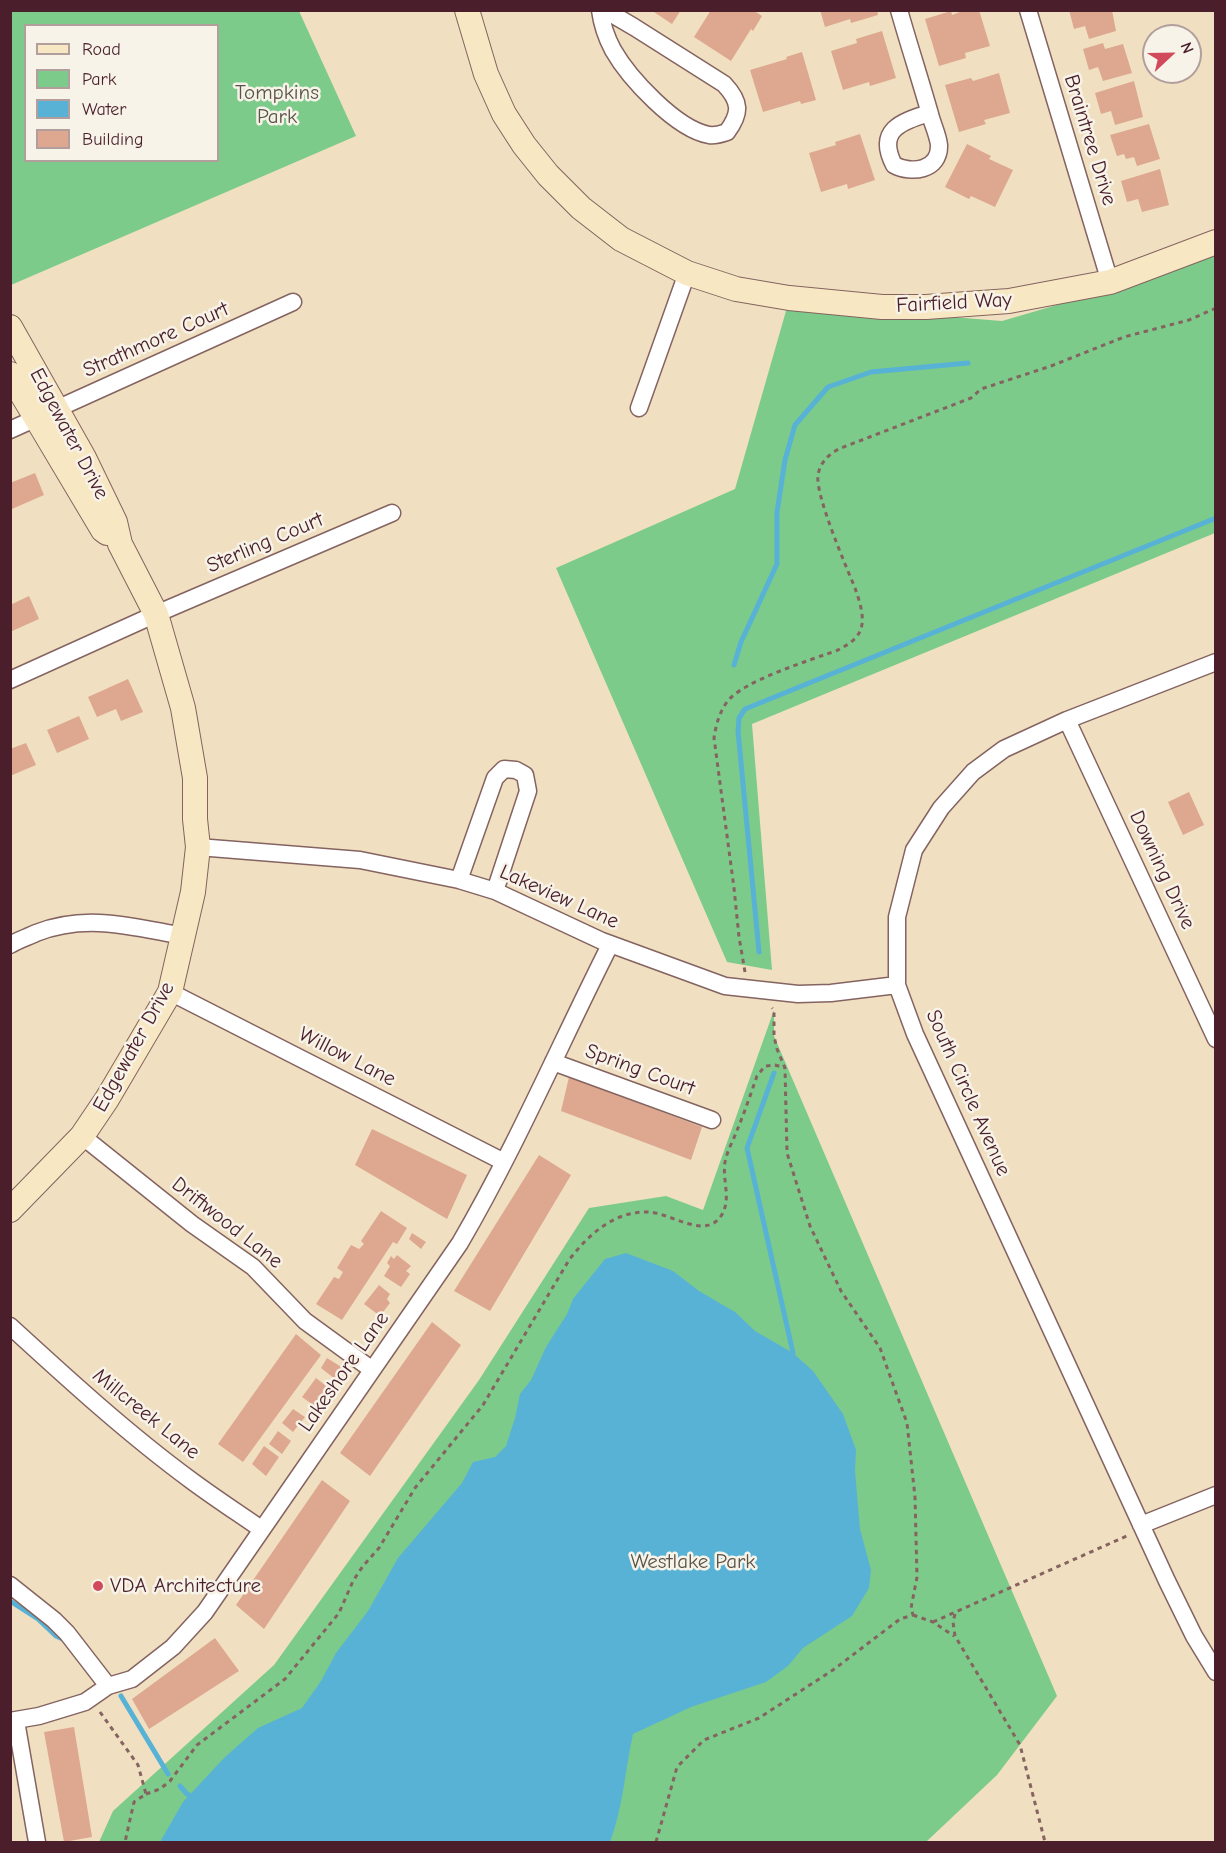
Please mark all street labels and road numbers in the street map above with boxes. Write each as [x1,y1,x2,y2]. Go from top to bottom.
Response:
street label: Braintree Drive [1058,72,1122,208]
street label: Fairfield Way [896,287,1012,319]
street label: Strathmore Court [79,297,233,383]
street label: Edgewater Drive [24,364,114,504]
street label: Sterling Court [203,507,327,579]
street label: Downing Drive [1124,807,1200,933]
street label: Lakeview Lane [495,859,623,935]
street label: Edgewater Drive [88,978,180,1116]
street label: South Circle Avenue [920,1006,1016,1180]
street label: Willow Lane [294,1022,400,1092]
street label: Spring Court [582,1039,698,1101]
street label: Driftwood Lane [167,1172,287,1274]
street label: Lakeshore Lane [293,1307,395,1437]
street label: Millcreek Lane [87,1363,205,1465]

